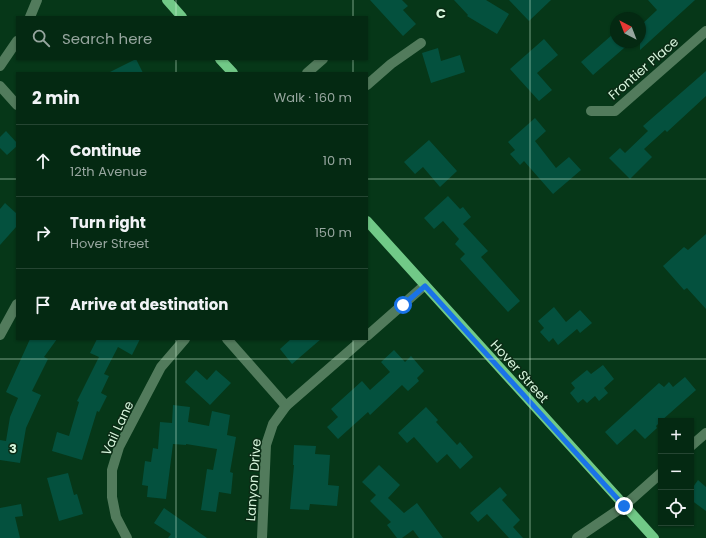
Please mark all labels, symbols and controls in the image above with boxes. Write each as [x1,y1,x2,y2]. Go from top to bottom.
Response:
text: C [436,4,446,23]
north arrow [610,12,646,48]
search box [16,16,368,60]
icon: search [30,27,52,49]
text: Search here [62,28,152,49]
street label: Frontier Place [604,32,683,104]
text: 2 min [32,86,80,110]
text: Walk · 160 m [273,88,352,107]
text: Continue [70,140,141,161]
icon: ahead [32,150,54,172]
text: 10 m [323,151,352,170]
text: 12th Avenue [70,162,147,181]
text: Turn right [70,212,146,233]
icon: right [32,222,54,244]
text: 150 m [315,223,352,242]
text: Hover Street [70,234,149,253]
icon: arrive [32,294,54,316]
text: Arrive at destination [70,294,228,315]
route start [394,296,412,314]
street label: Hover Street [486,336,553,407]
street label: Vail Lane [97,398,138,459]
map controls [658,418,694,526]
button: + [658,418,694,454]
street label: Lanyon Drive [241,438,266,522]
text: 3 [9,439,17,458]
button: − [658,454,694,490]
button: locate [658,490,694,526]
route end [615,497,633,515]

